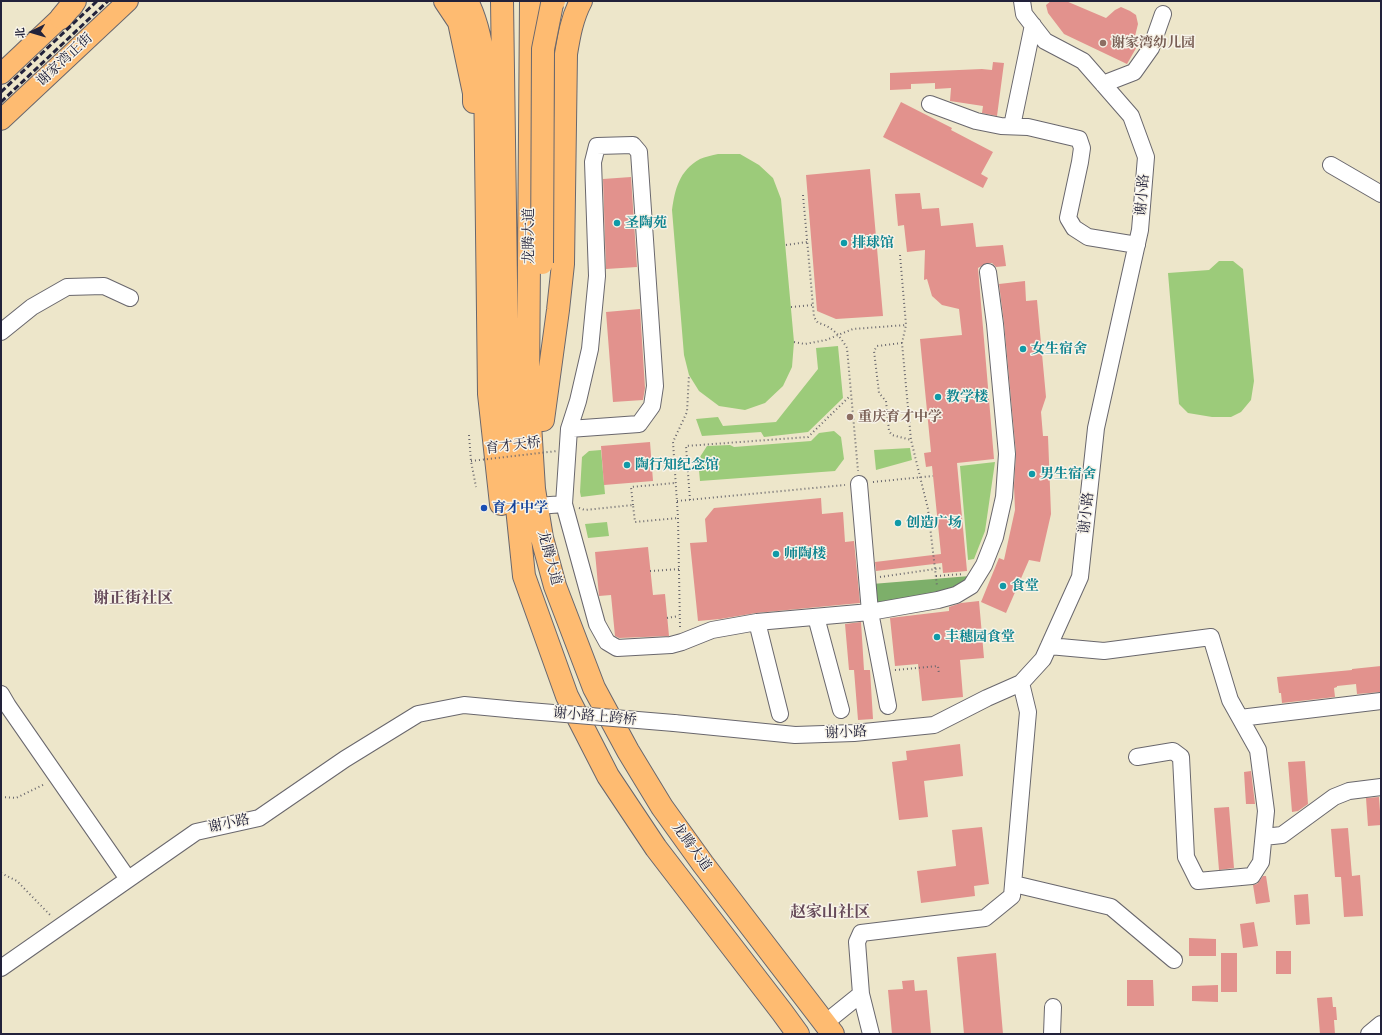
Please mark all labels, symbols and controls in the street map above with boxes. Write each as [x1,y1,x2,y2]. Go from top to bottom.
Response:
north arrow [12,12,52,52]
text: 北 [12,27,28,39]
street label: 谢家湾正街 [34,30,96,90]
place label: 谢家湾幼儿园 [1111,35,1195,51]
marker: 谢家湾幼儿园 [1098,38,1108,48]
street label: 谢小路 [1133,173,1153,217]
street label: 龙腾大道 [521,208,537,264]
place label: 圣陶苑 [625,215,667,231]
marker: 圣陶苑 [612,218,622,228]
place label: 排球馆 [852,235,894,251]
marker: 排球馆 [839,238,849,248]
place label: 女生宿舍 [1031,341,1087,357]
marker: 女生宿舍 [1018,344,1028,354]
place label: 教学楼 [946,389,988,405]
marker: 教学楼 [933,392,943,402]
place label: 重庆育才中学 [858,409,942,425]
marker: 重庆育才中学 [845,412,855,422]
street label: 育才天桥 [484,434,542,458]
place label: 陶行知纪念馆 [635,457,719,473]
marker: 陶行知纪念馆 [622,460,632,470]
place label: 男生宿舍 [1040,466,1096,482]
marker: 男生宿舍 [1027,469,1037,479]
street label: 谢小路 [1076,491,1098,535]
place label: 育才中学 [492,500,548,516]
marker: 育才中学 [479,503,489,513]
place label: 创造广场 [906,515,962,531]
marker: 创造广场 [893,518,903,528]
street label: 龙腾大道 [534,529,564,587]
place label: 师陶楼 [784,546,826,562]
marker: 师陶楼 [771,549,781,559]
place label: 食堂 [1011,578,1039,594]
marker: 食堂 [998,581,1008,591]
district label: 谢正街社区 [93,589,173,609]
place label: 丰穗园食堂 [945,629,1015,645]
marker: 丰穗园食堂 [932,632,942,642]
street label: 谢小路上跨桥 [552,705,638,729]
street label: 谢小路 [825,724,867,742]
street label: 谢小路 [207,811,251,837]
street label: 龙腾大道 [668,819,714,875]
district label: 赵家山社区 [790,903,870,923]

